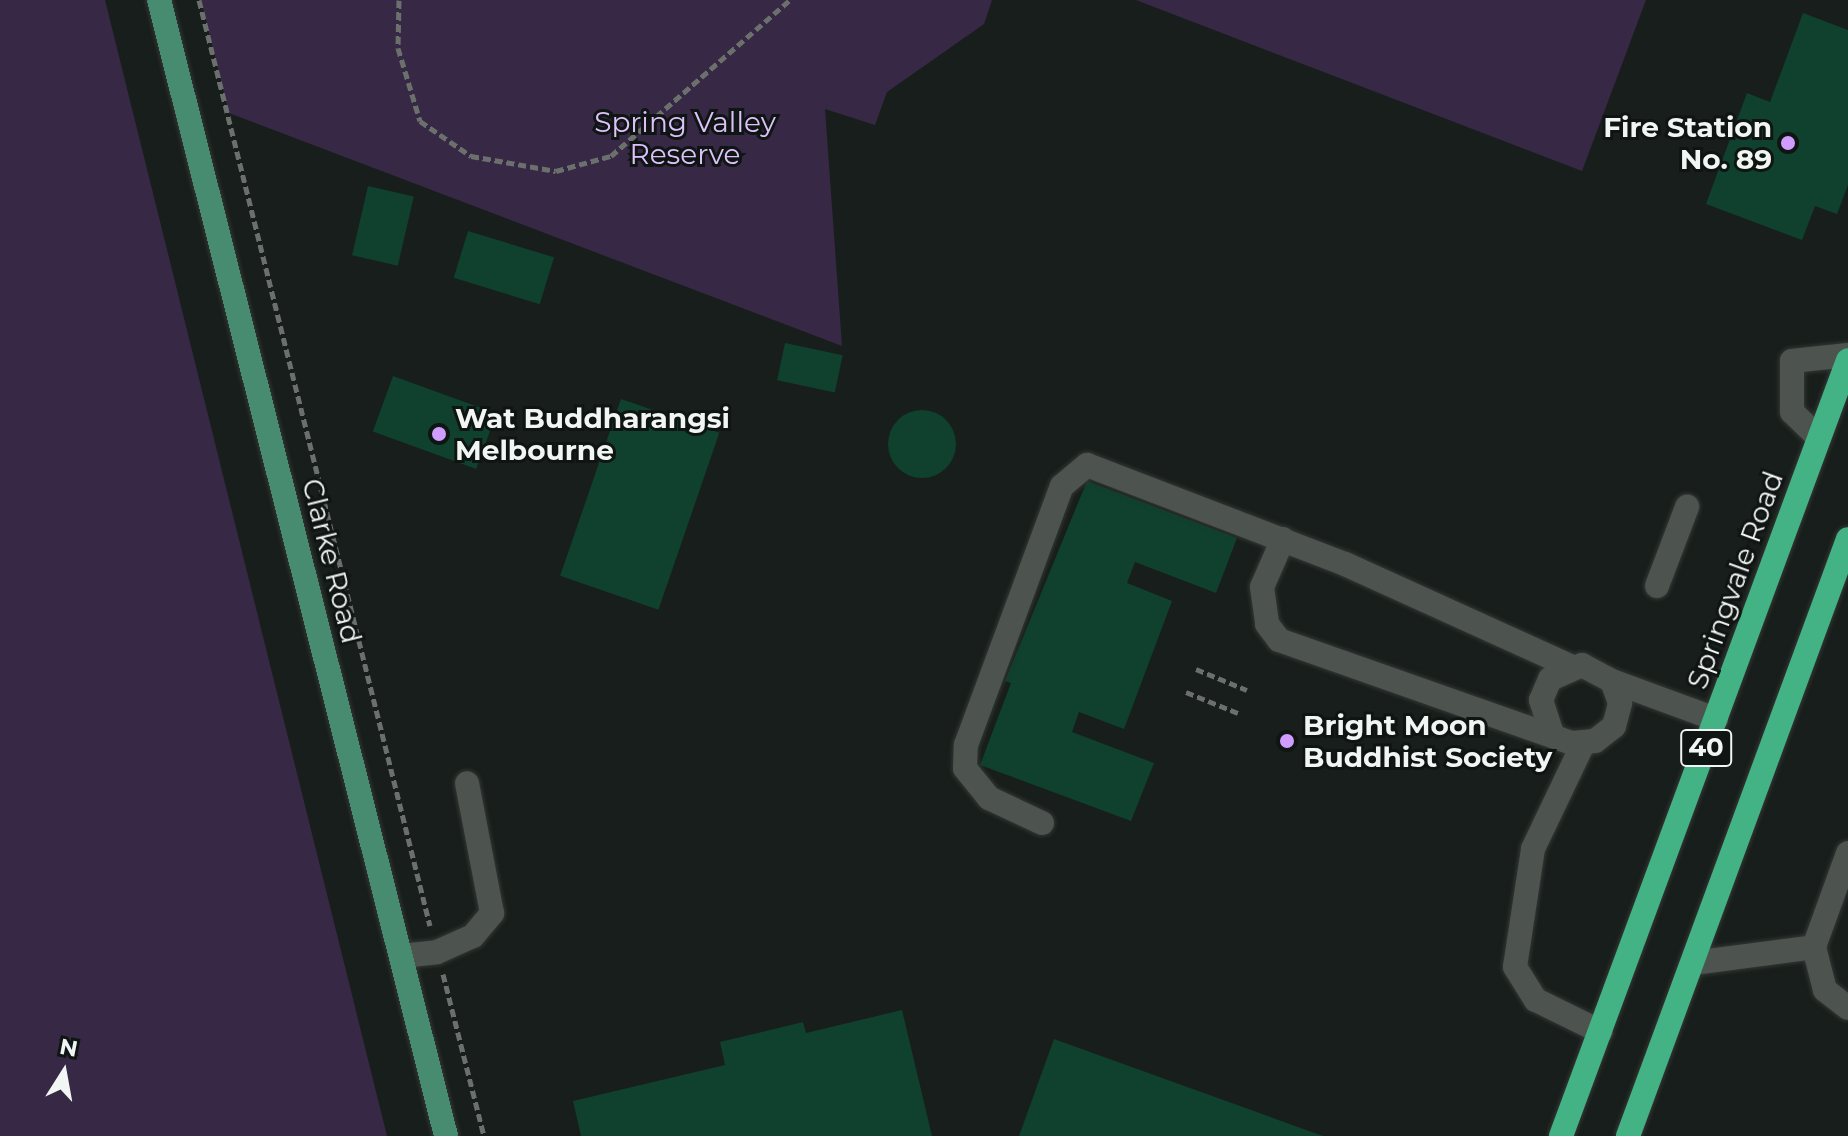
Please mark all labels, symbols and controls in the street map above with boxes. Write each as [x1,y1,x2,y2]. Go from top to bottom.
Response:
park label: Spring Valley Reserve [594,105,776,171]
place label: Fire Station No. 89 [1603,110,1772,176]
marker: Fire Station No. 89 [1779,134,1797,152]
place label: Wat Buddharangsi Melbourne [455,401,730,467]
marker: Wat Buddharangsi Melbourne [430,425,448,443]
street label: Springvale Road [1680,467,1790,693]
street label: Clarke Road [295,475,369,647]
place label: Bright Moon Buddhist Society [1303,708,1552,774]
road number: 40 [1680,726,1732,770]
marker: Bright Moon Buddhist Society [1278,732,1296,750]
north arrow [24,1032,104,1112]
text: N [57,1033,80,1063]

